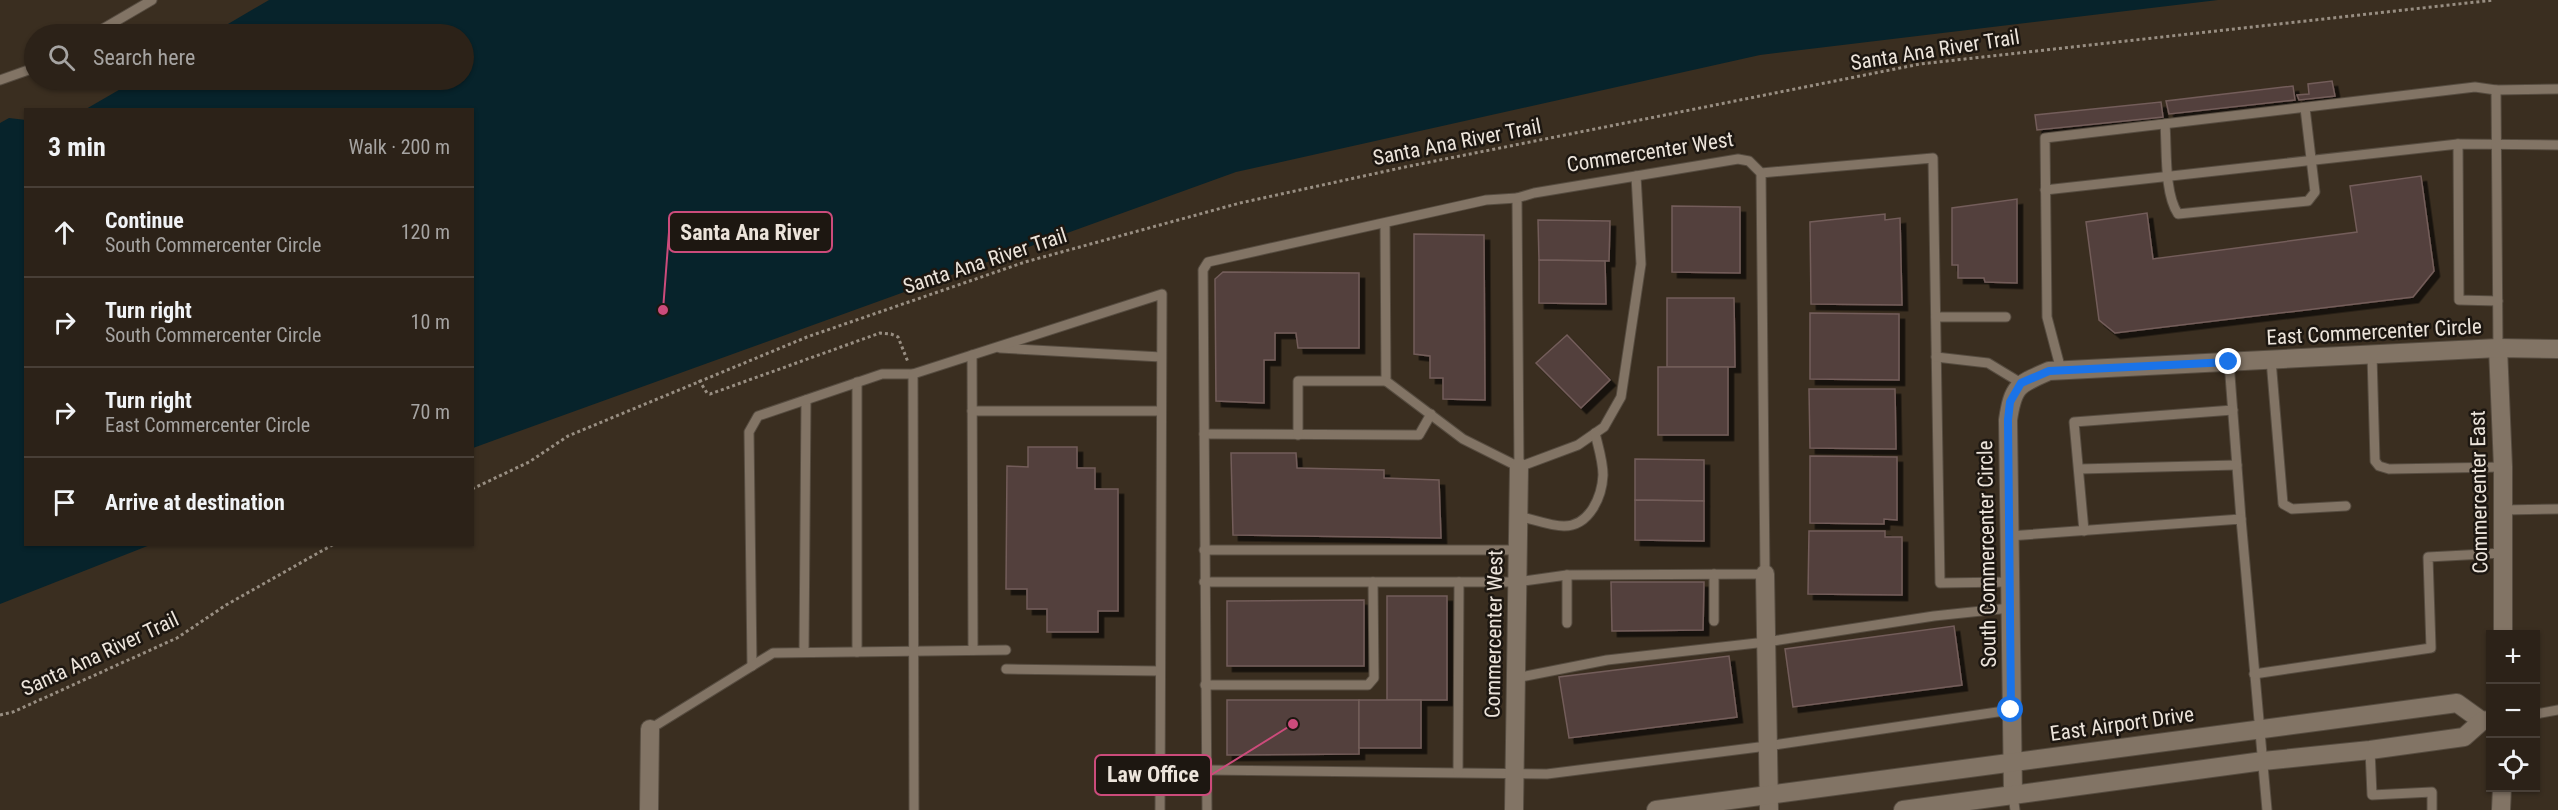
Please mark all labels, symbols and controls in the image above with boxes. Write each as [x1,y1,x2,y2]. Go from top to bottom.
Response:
search box [24,24,474,90]
street label: Santa Ana River Trail [1849,25,2021,75]
icon: search [45,41,78,74]
text: Search here [93,45,195,70]
street label: Santa Ana River Trail [1371,114,1543,170]
street label: Commercenter West [1565,127,1735,177]
text: 3 min [48,132,106,162]
text: Walk · 200 m [349,135,450,159]
text: Continue [105,208,184,233]
callout: Santa Ana River [669,212,832,252]
icon: ahead [48,216,81,249]
text: 120 m [401,220,450,244]
text: Santa Ana River [680,220,820,245]
street label: Santa Ana River Trail [900,223,1070,299]
text: South Commercenter Circle [105,233,321,257]
text: Turn right [105,298,192,323]
icon: right [48,306,81,339]
text: 10 m [411,310,450,334]
street label: East Commercenter Circle [2266,314,2482,350]
text: South Commercenter Circle [105,323,321,347]
route end [2215,348,2241,374]
text: Turn right [105,388,192,413]
icon: right [48,396,81,429]
text: 70 m [411,400,450,424]
street label: Commercenter East [2466,410,2492,574]
text: East Commercenter Circle [105,413,310,437]
street label: South Commercenter Circle [1973,440,2001,668]
icon: arrive [48,486,81,519]
text: Arrive at destination [105,490,285,515]
street label: Commercenter West [1481,550,1507,718]
street label: Santa Ana River Trail [18,607,182,701]
map controls [2486,630,2540,792]
button: + [2486,630,2540,684]
button: − [2486,684,2540,738]
route start [1997,696,2023,722]
street label: East Airport Drive [2048,702,2196,746]
button: locate [2486,738,2540,792]
callout: Law Office [1095,755,1211,795]
text: Law Office [1107,762,1199,787]

